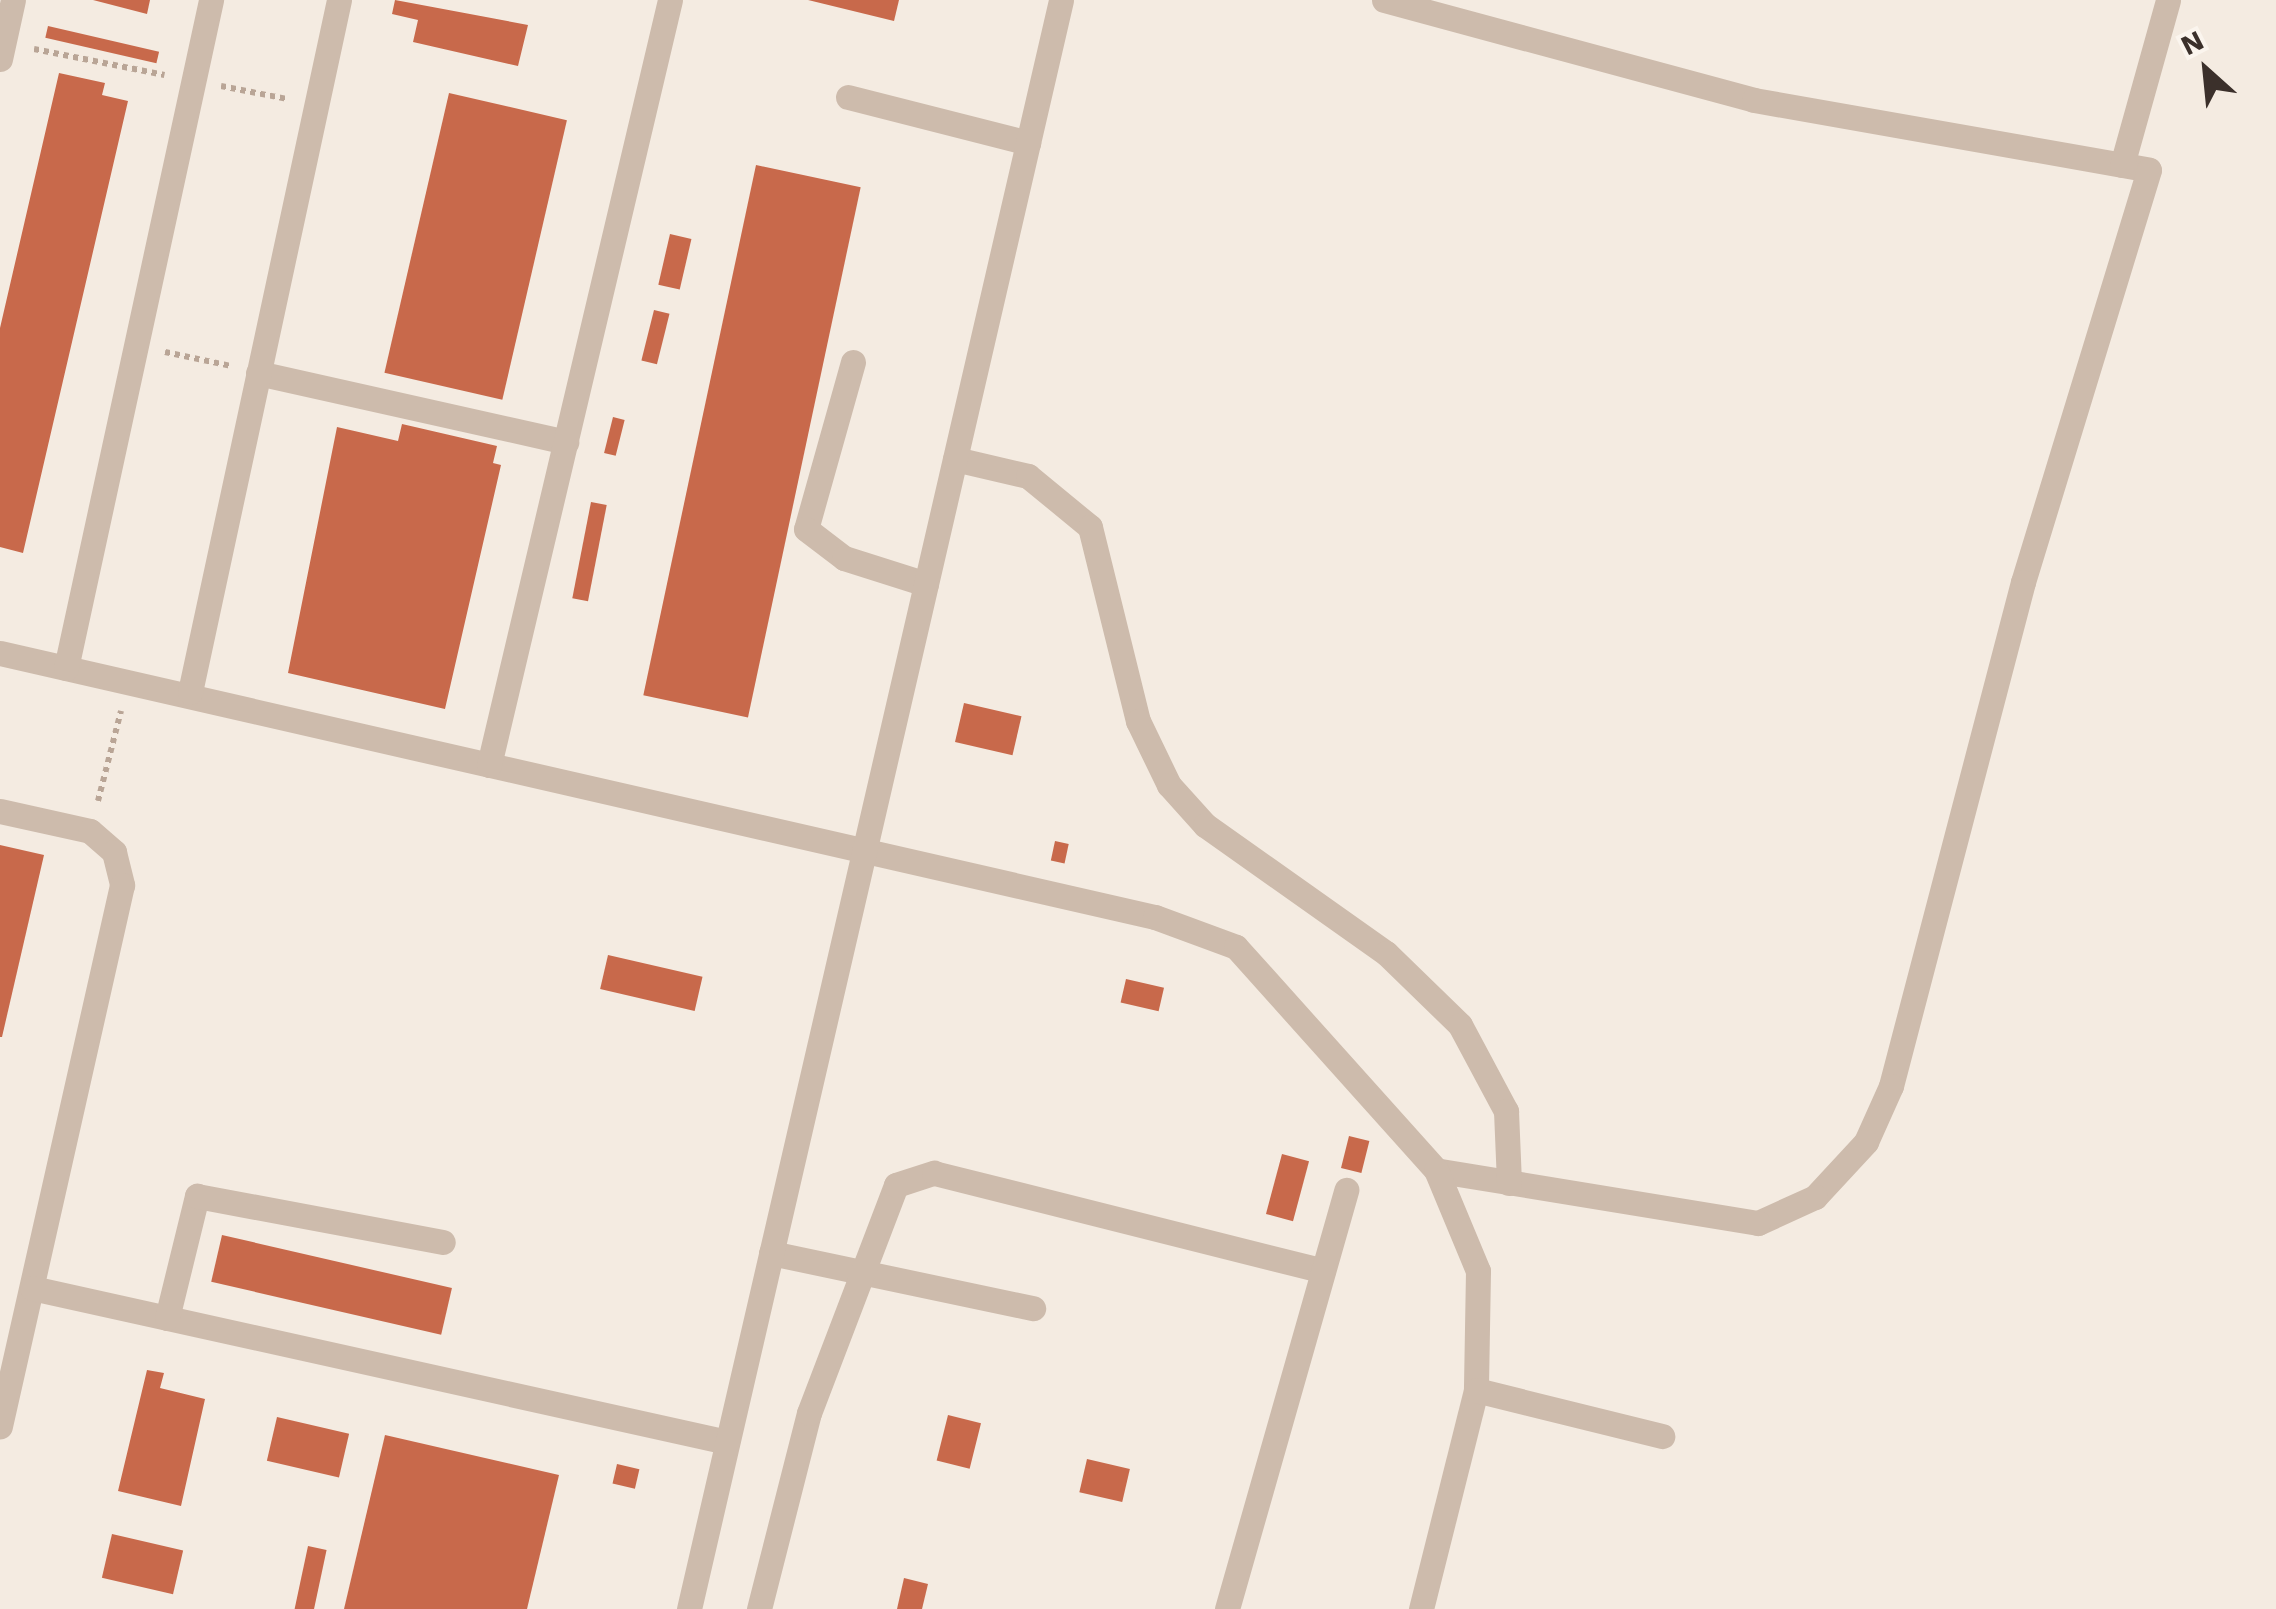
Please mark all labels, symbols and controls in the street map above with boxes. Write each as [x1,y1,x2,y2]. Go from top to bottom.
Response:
north arrow [2156,20,2256,120]
text: N [2175,23,2209,62]

